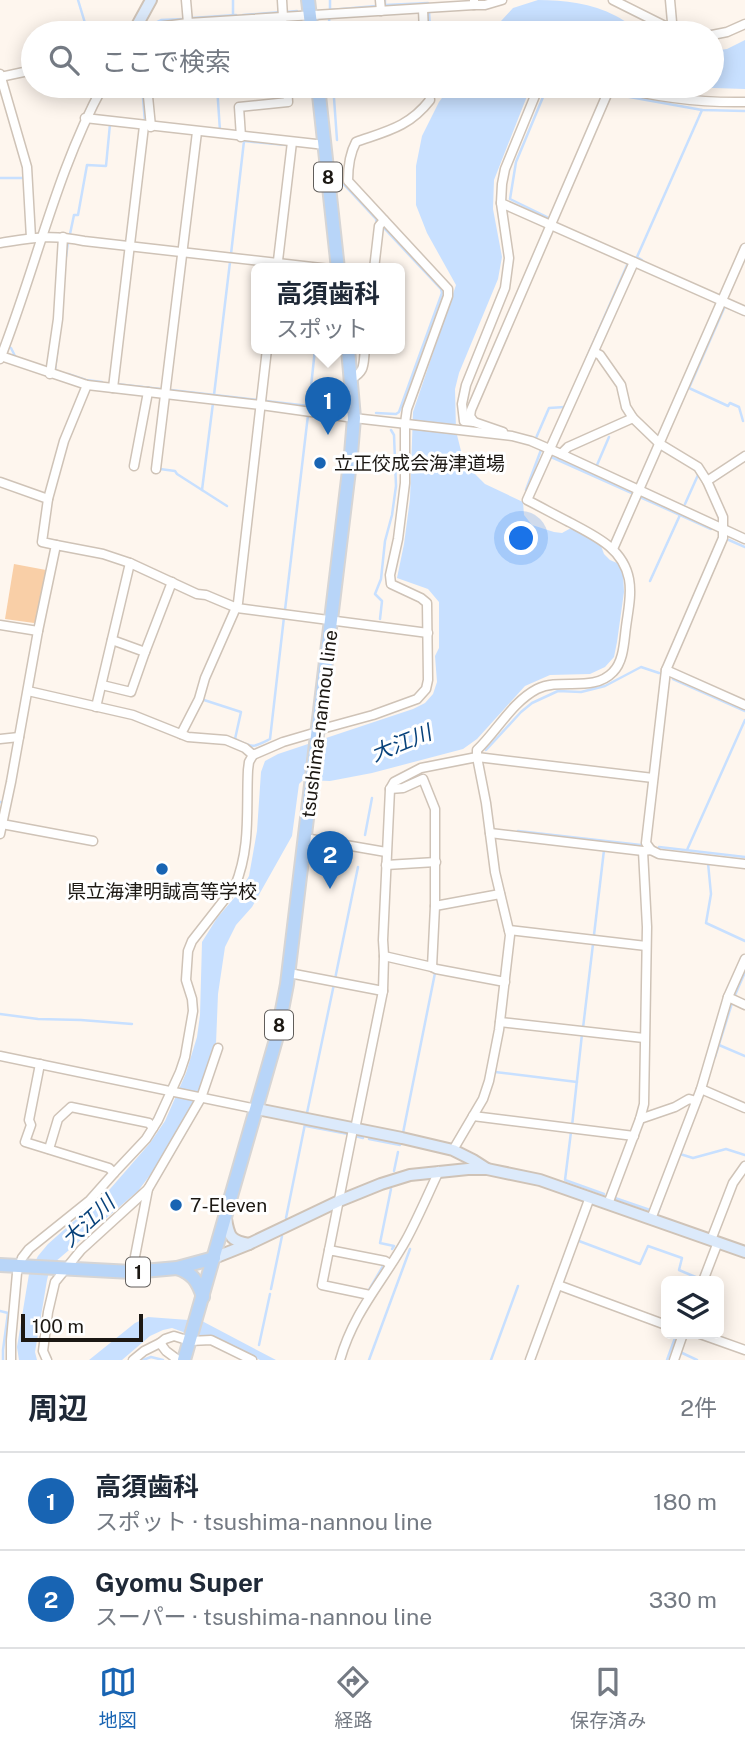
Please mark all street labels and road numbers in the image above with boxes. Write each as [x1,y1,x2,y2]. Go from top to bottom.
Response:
road number: 8 [314,162,342,192]
street label: tsushima-nannou line [297,629,341,819]
road number: 8 [265,1010,293,1040]
road number: 1 [126,1258,150,1287]

